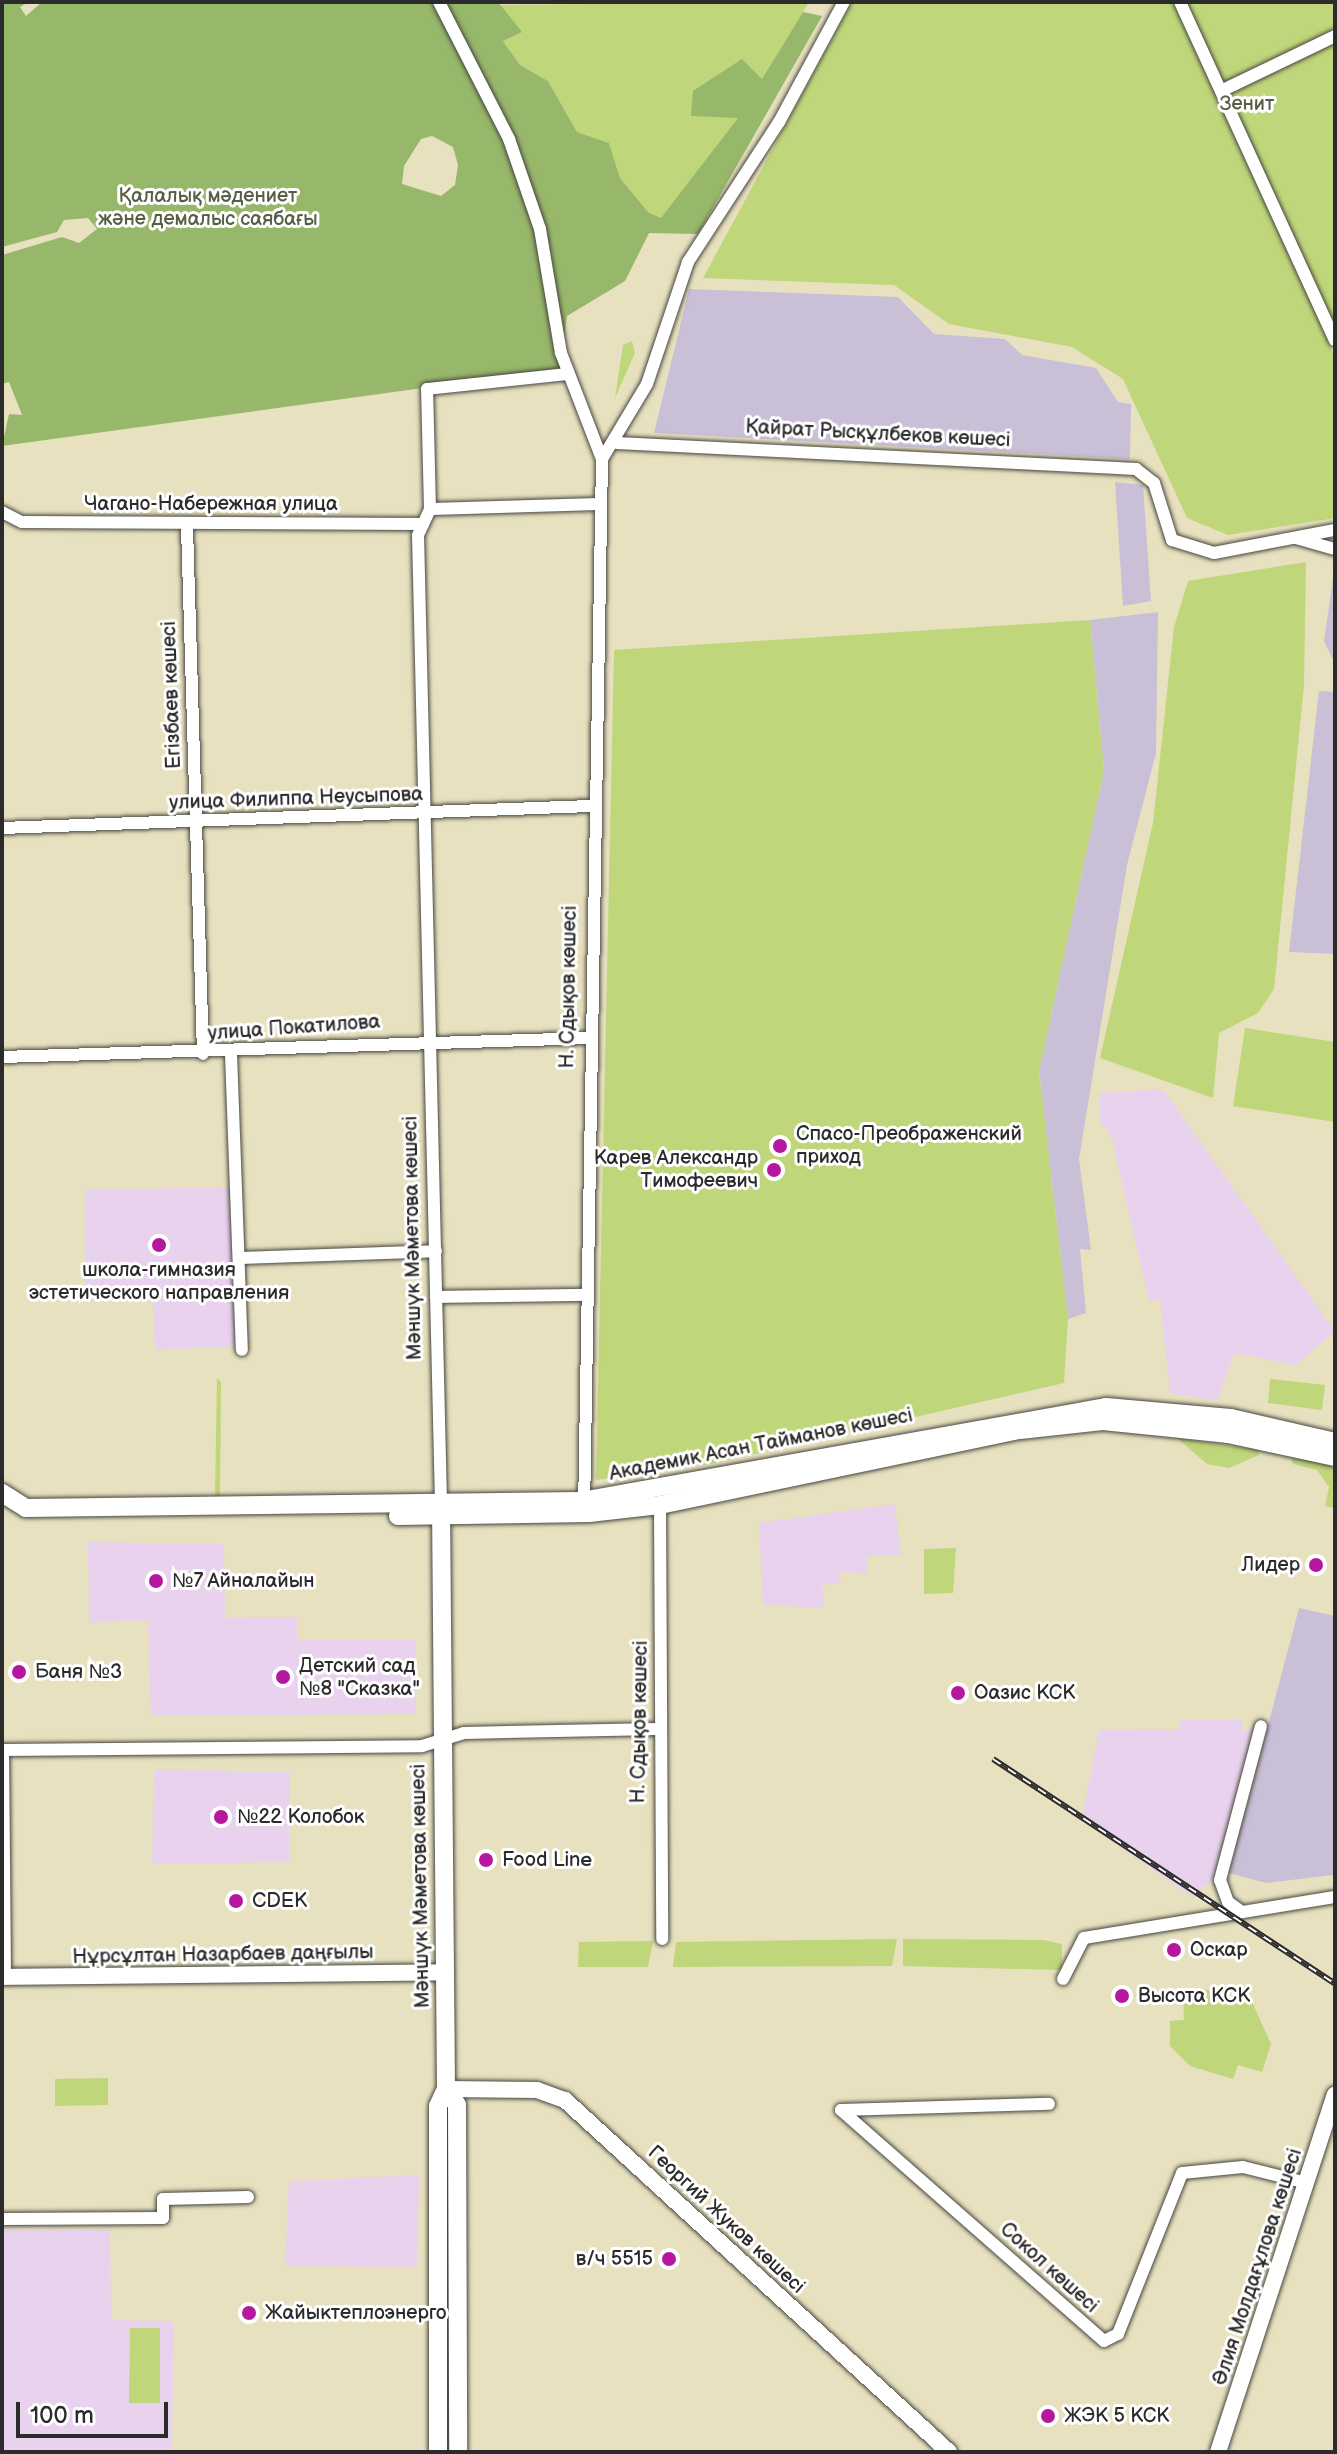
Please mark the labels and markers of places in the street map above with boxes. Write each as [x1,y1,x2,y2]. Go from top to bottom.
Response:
place label: Спасо-Преображенский приход [796,1122,1022,1169]
marker: Спасо-Преображенский приход [771,1137,789,1155]
place label: Карев Александр Тимофеевич [594,1146,758,1193]
marker: Карев Александр Тимофеевич [765,1161,783,1179]
marker: школа-гимназия эстетического направления [150,1236,168,1254]
place label: школа-гимназия эстетического направления [29,1258,289,1305]
place label: Лидер [1242,1553,1300,1577]
marker: Лидер [1307,1556,1325,1574]
place label: №7 Айналайын [172,1569,316,1593]
marker: №7 Айналайын [147,1572,165,1590]
place label: Детский сад №8 "Сказка" [299,1654,420,1701]
place label: Баня №3 [35,1660,122,1684]
marker: Баня №3 [10,1663,28,1681]
marker: Детский сад №8 "Сказка" [274,1668,292,1686]
place label: Оазис КСК [974,1681,1075,1705]
marker: Оазис КСК [949,1684,967,1702]
place label: №22 Колобок [237,1805,364,1829]
marker: №22 Колобок [212,1808,230,1826]
place label: Food Line [502,1848,592,1872]
marker: Food Line [477,1851,495,1869]
place label: CDEK [252,1889,307,1913]
marker: CDEK [227,1892,245,1910]
place label: Оскар [1190,1938,1248,1962]
marker: Оскар [1165,1941,1183,1959]
place label: Высота КСК [1138,1984,1250,2008]
marker: Высота КСК [1113,1987,1131,2005]
place label: в/ч 5515 [576,2247,653,2271]
marker: в/ч 5515 [660,2250,678,2268]
place label: Жайыктеплоэнерго [265,2301,446,2325]
marker: Жайыктеплоэнерго [240,2304,258,2322]
place label: ЖЭК 5 КСК [1064,2404,1169,2428]
marker: ЖЭК 5 КСК [1039,2407,1057,2425]

